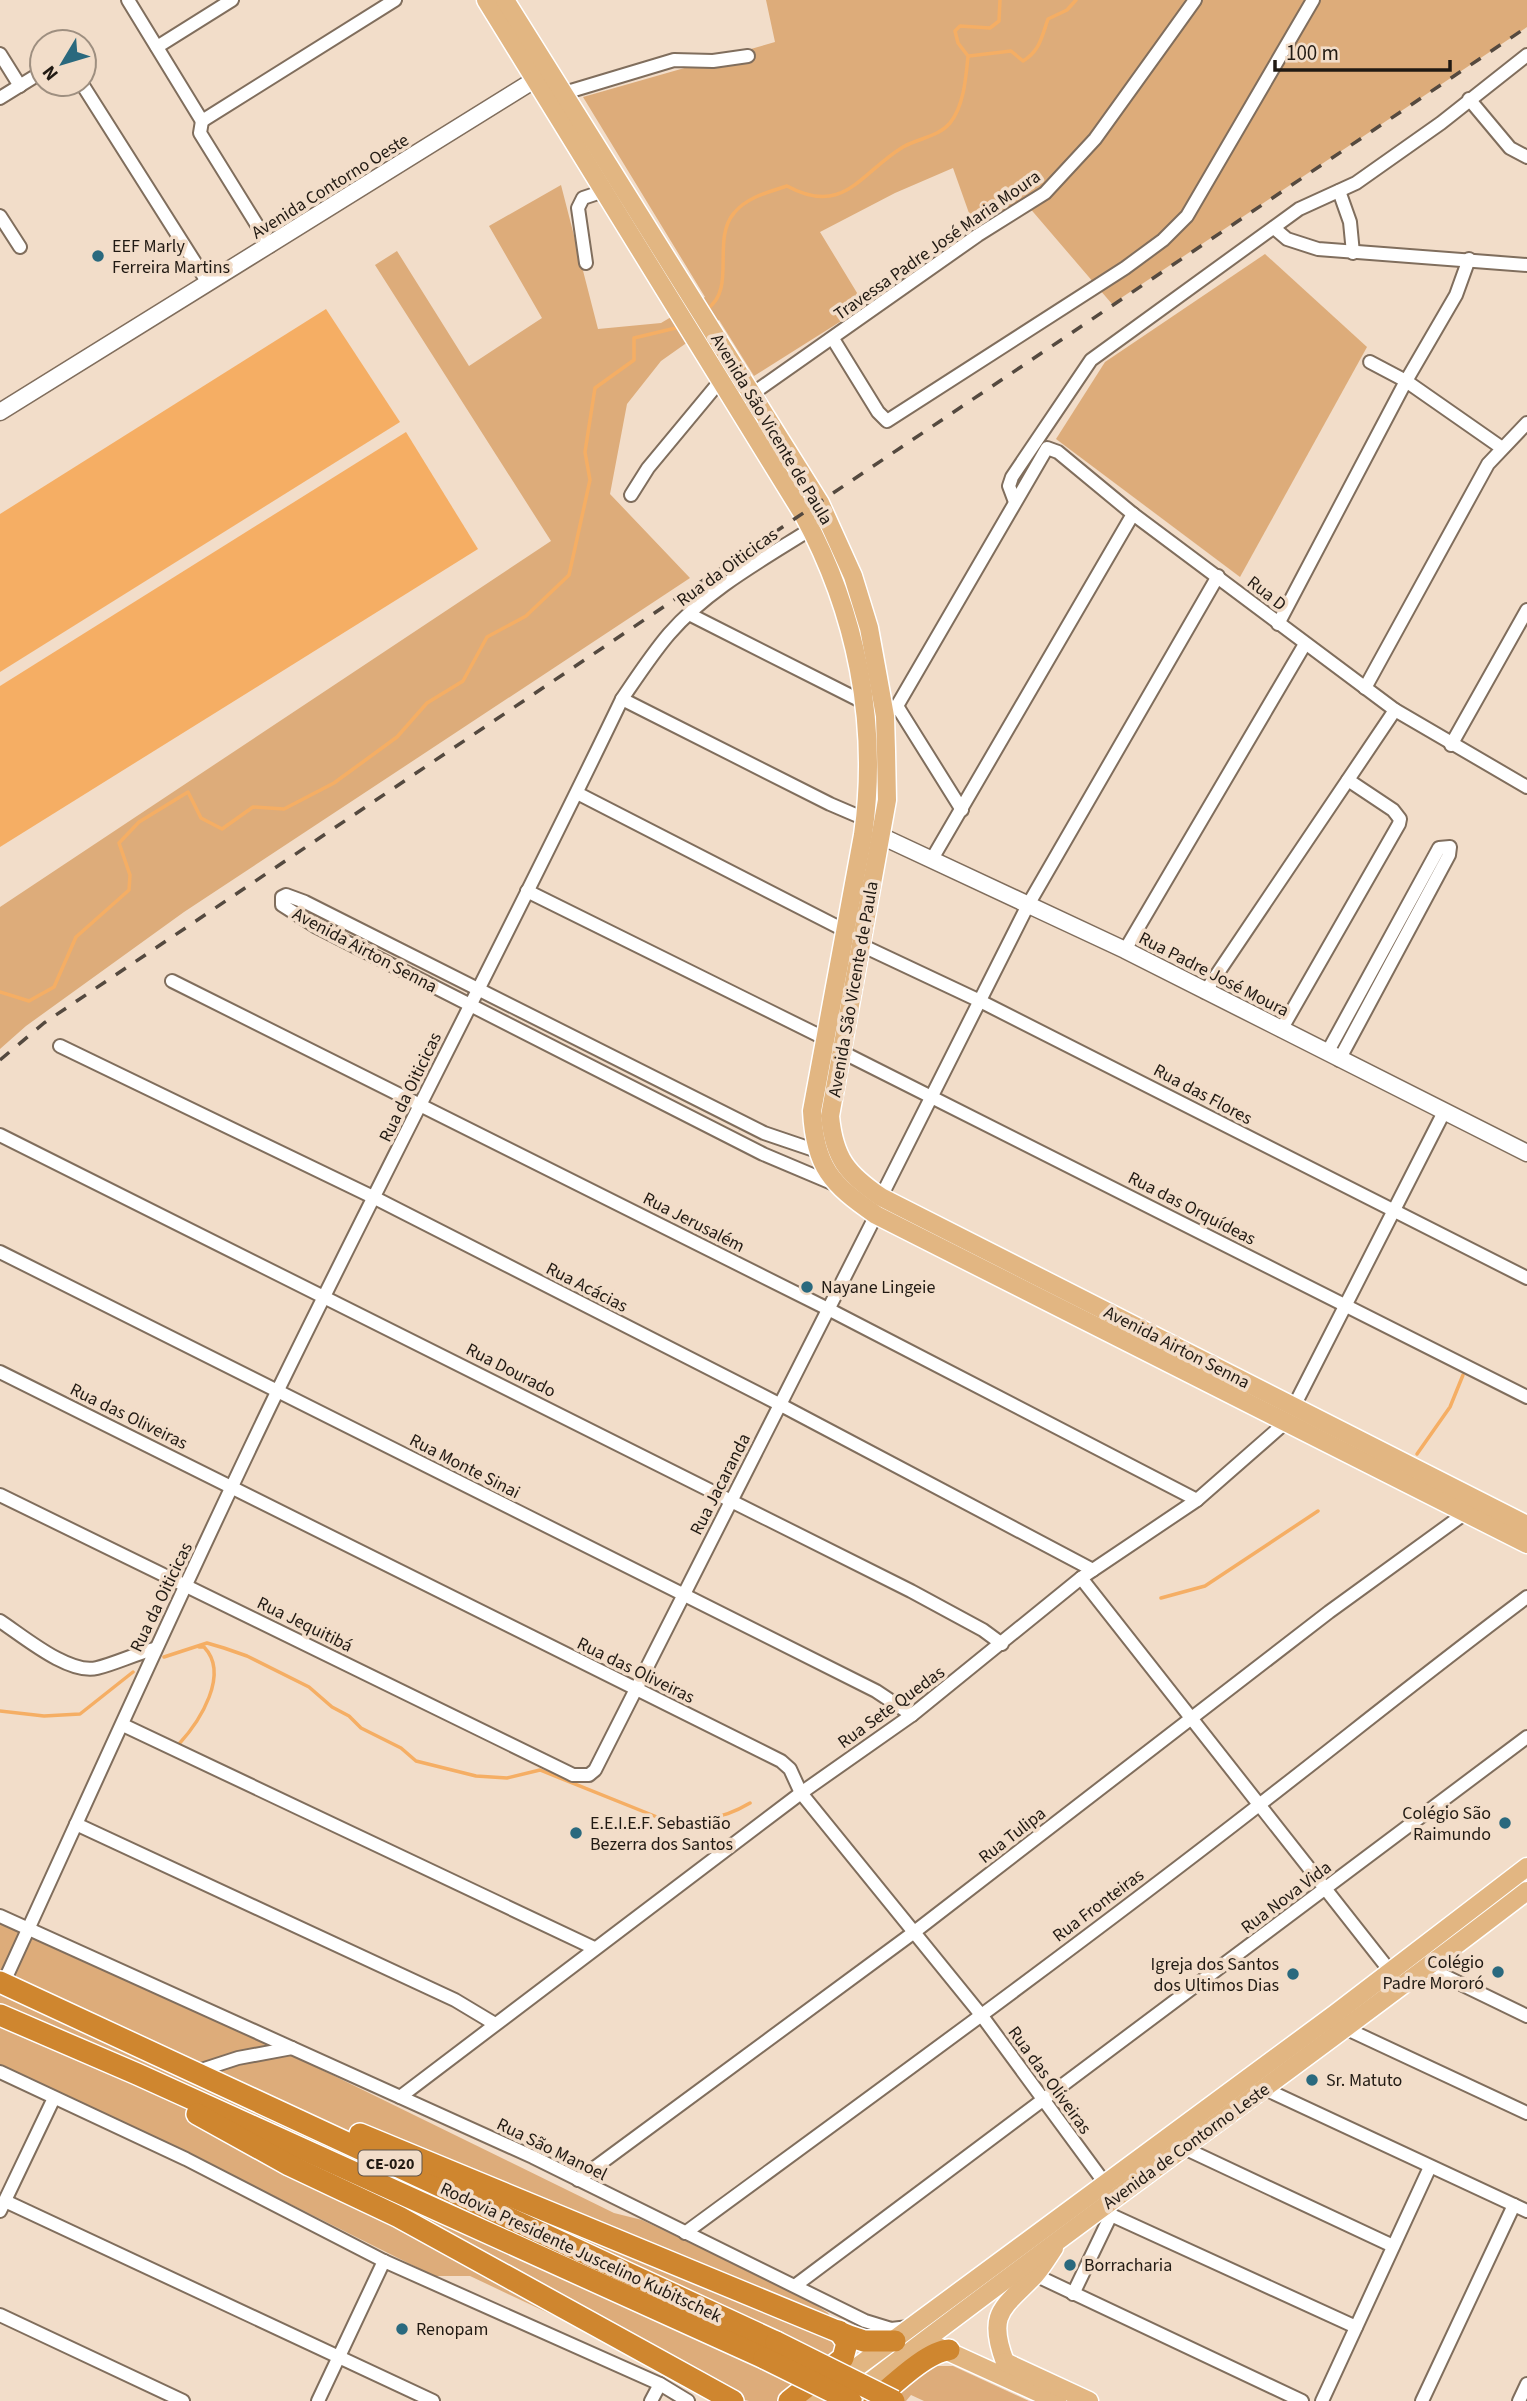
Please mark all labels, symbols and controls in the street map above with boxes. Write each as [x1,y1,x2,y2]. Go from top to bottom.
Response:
north arrow [28,28,98,98]
scale bar [1275,28,1450,72]
text: 100 m [1286,38,1339,68]
text: N [36,59,65,86]
street label: Avenida Contorno Oeste [247,128,414,245]
street label: Travessa Padre José Maria Moura [829,164,1046,327]
place label: EEF Marly Ferreira Martins [112,234,230,280]
marker: EEF Marly Ferreira Martins [90,248,106,264]
street label: Avenida São Vicente de Paula [704,329,839,530]
street label: Rua da Oiticicas [672,522,783,613]
street label: Rua D [1242,570,1292,617]
street label: Avenida São Vicente de Paula [822,879,885,1099]
street label: Avenida Airton Senna [288,902,442,999]
street label: Rua Padre José Moura [1134,926,1293,1023]
street label: Rua da Oiticicas [373,1028,448,1146]
street label: Rua das Flores [1149,1058,1257,1131]
street label: Rua das Orquídeas [1124,1165,1260,1251]
street label: Rua Jerusalém [638,1186,749,1259]
street label: Rua Acácias [542,1256,632,1319]
place label: Nayane Lingeie [821,1275,935,1300]
marker: Nayane Lingeie [799,1279,815,1295]
street label: Avenida Airton Senna [1100,1300,1254,1395]
street label: Rua Dourado [461,1337,560,1404]
street label: Rua das Oliveiras [66,1377,192,1456]
street label: Rua Monte Sinai [405,1428,524,1505]
street label: Rua Jacaranda [684,1429,757,1539]
street label: Rua da Oiticicas [124,1538,199,1656]
street label: Rua Jequitibá [253,1590,357,1658]
street label: Rua das Oliveiras [573,1631,699,1710]
street label: Rua Sete Quedas [833,1660,950,1755]
street label: Rua Tulipa [973,1801,1051,1870]
place label: Colégio São Raimundo [1402,1801,1491,1847]
place label: E.E.I.E.F. Sebastião Bezerra dos Santos [590,1811,733,1857]
marker: Colégio São Raimundo [1497,1815,1513,1831]
marker: E.E.I.E.F. Sebastião Bezerra dos Santos [568,1825,584,1841]
street label: Rua Nova Vida [1236,1855,1337,1940]
street label: Rua Fronteiras [1047,1863,1149,1948]
place label: Colégio Padre Mororó [1382,1950,1484,1996]
place label: Igreja dos Santos dos Ultimos Dias [1151,1952,1279,1998]
marker: Colégio Padre Mororó [1490,1964,1506,1980]
marker: Igreja dos Santos dos Ultimos Dias [1285,1966,1301,1982]
street label: Rua das Oliveiras [1002,2021,1097,2139]
place label: Sr. Matuto [1326,2068,1402,2093]
marker: Sr. Matuto [1304,2072,1320,2088]
street label: Avenida de Contorno Leste [1098,2077,1275,2216]
street label: Rua São Manoel [492,2112,611,2187]
road number: CE-020 [358,2150,422,2176]
street label: Rodovia Presidente Juscelino Kubitschek [436,2176,726,2329]
place label: Borracharia [1084,2253,1172,2278]
marker: Borracharia [1062,2257,1078,2273]
place label: Renopam [416,2317,488,2342]
marker: Renopam [394,2321,410,2337]

